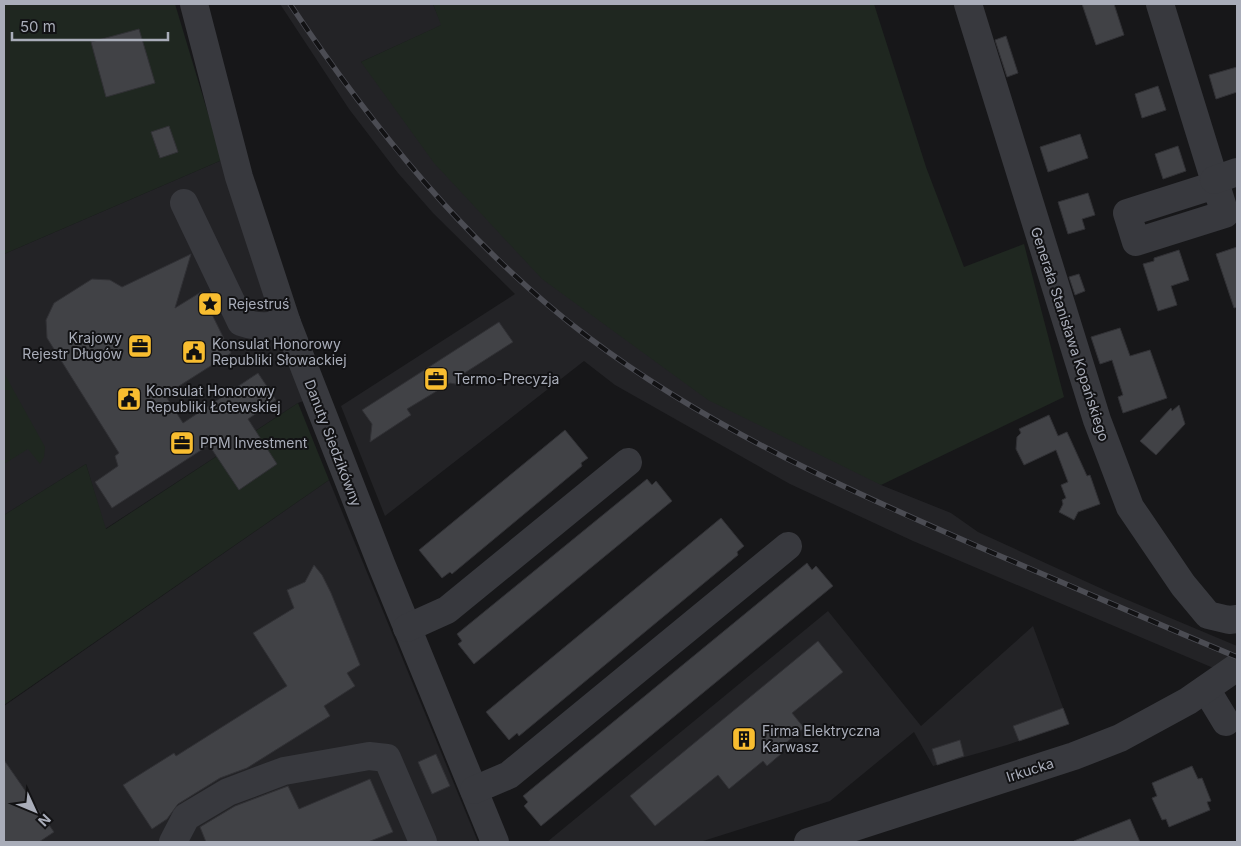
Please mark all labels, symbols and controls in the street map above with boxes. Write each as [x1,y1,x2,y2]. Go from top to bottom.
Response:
scale bar [12,10,169,42]
text: 50 m [20,17,56,36]
street label: Generała Stanisława Kopańskiego [1028,225,1113,443]
place icon: Rejestruś [197,291,223,317]
place label: Rejestruś [228,295,289,312]
place label: Krajowy Rejestr Długów [22,329,122,362]
office icon: Krajowy Rejestr Długów [127,333,153,359]
place label: Konsulat Honorowy Republiki Słowackiej [212,335,347,368]
public building icon: Konsulat Honorowy Republiki Słowackiej [181,339,207,365]
office icon: Termo-Precyzja [423,366,449,392]
place label: Termo-Precyzja [454,370,559,387]
street label: Danuty Siedzikówny [301,377,366,509]
place label: Konsulat Honorowy Republiki Łotewskiej [146,382,281,415]
public building icon: Konsulat Honorowy Republiki Łotewskiej [116,386,142,412]
office icon: PPM Investment [169,430,195,456]
place label: PPM Investment [200,434,308,451]
place label: Firma Elektryczna Karwasz [762,722,880,755]
building icon: Firma Elektryczna Karwasz [731,726,757,752]
street label: Irkucka [1004,754,1056,785]
north arrow [10,786,60,836]
text: N [35,811,55,830]

